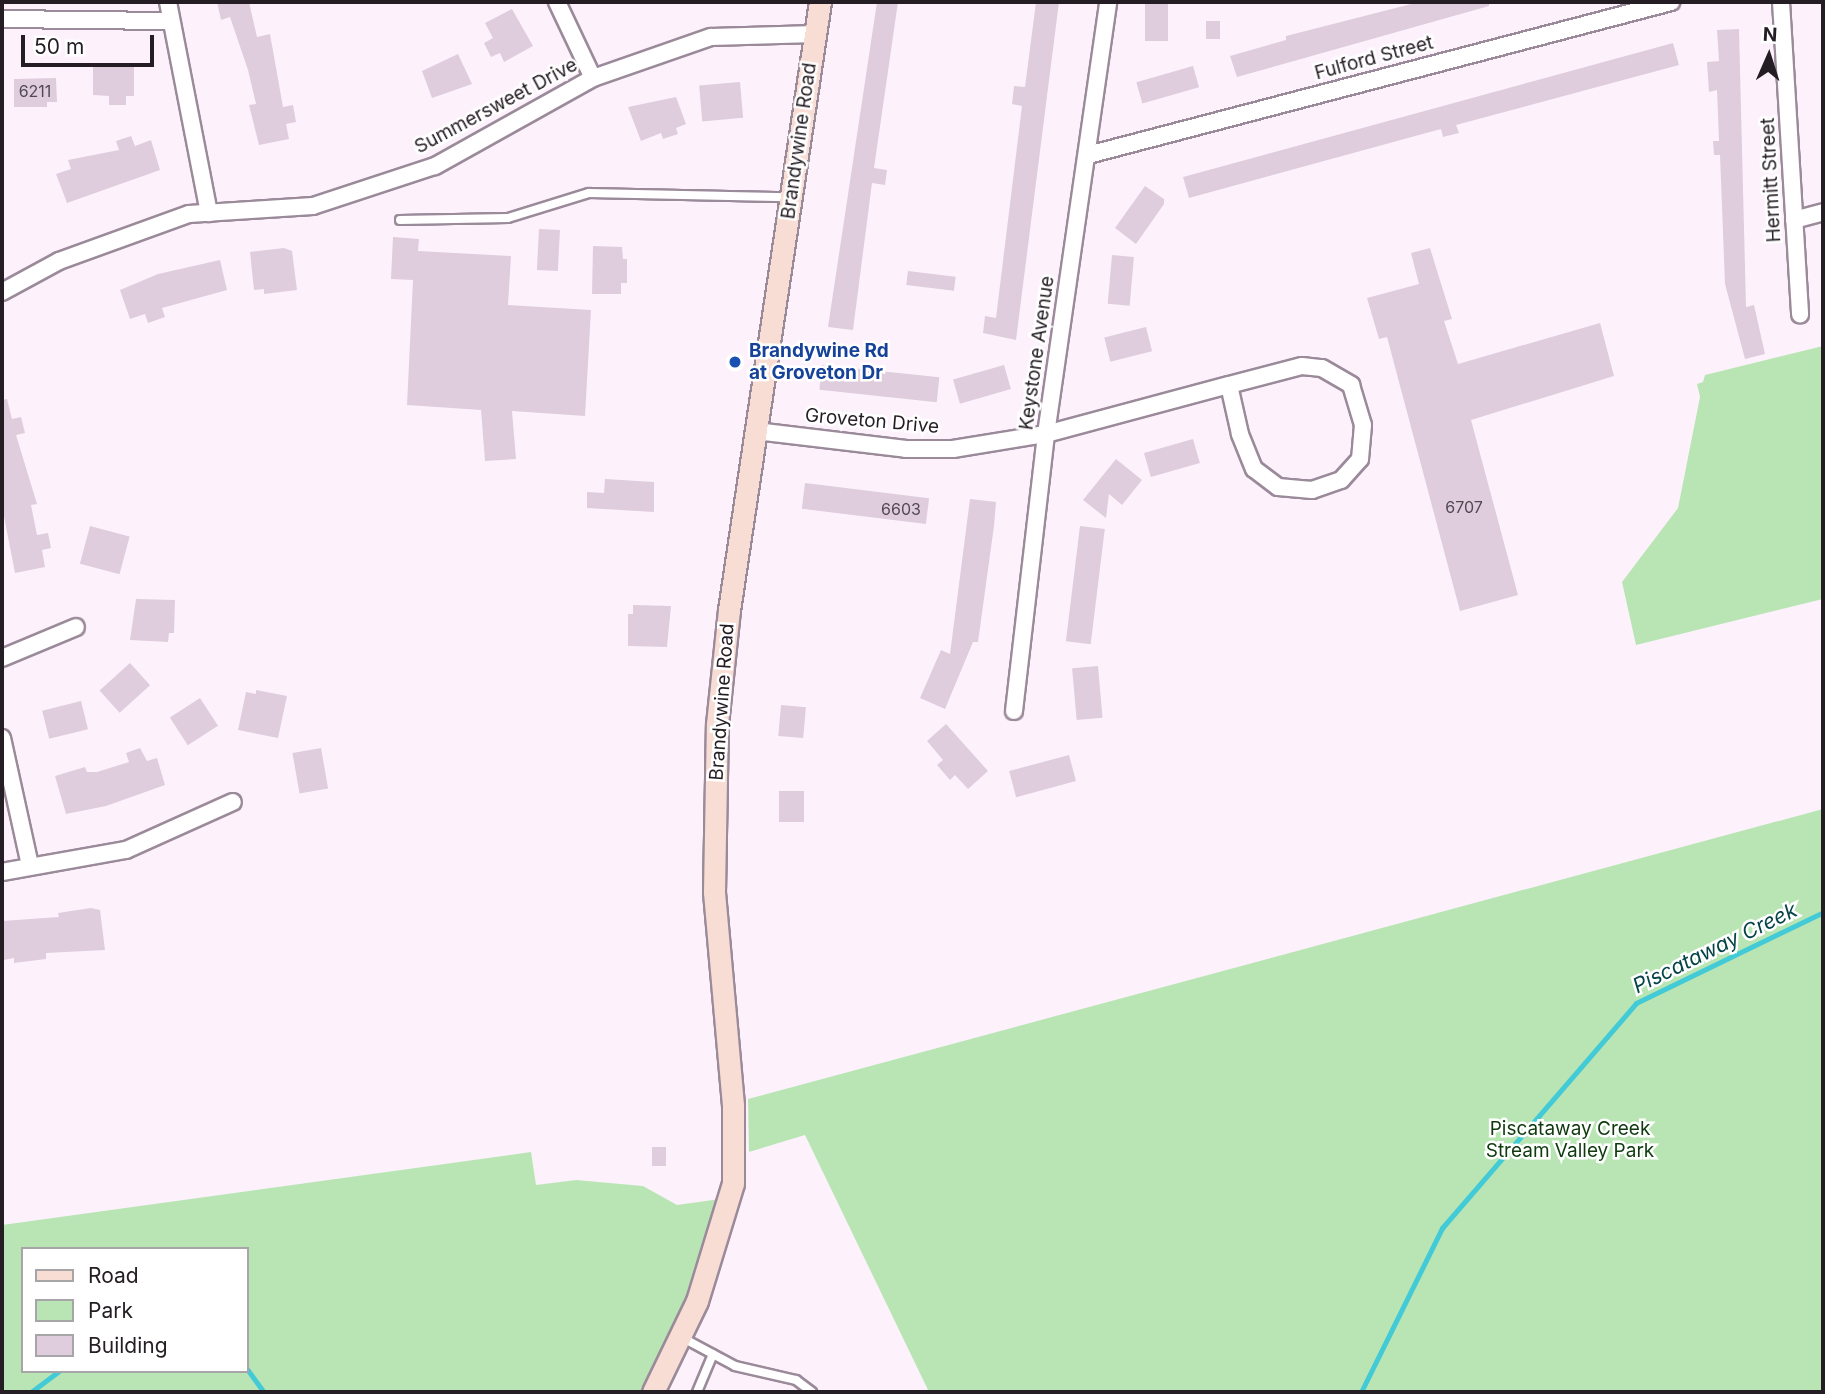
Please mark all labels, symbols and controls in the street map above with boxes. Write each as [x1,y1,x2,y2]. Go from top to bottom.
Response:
scale bar [24,21,158,65]
north arrow [1734,21,1804,91]
text: N [1762,23,1778,46]
street label: Fulford Street [1312,31,1436,85]
text: 50 m [34,34,84,59]
street label: Summersweet Drive [411,53,581,159]
street label: Brandywine Road [777,61,821,221]
house number: 6211 [19,81,51,101]
street label: Hermitt Street [1756,117,1786,243]
street label: Keystone Avenue [1015,275,1059,431]
place label: Brandywine Rd at Groveton Dr [749,340,889,384]
marker: Brandywine Rd at Groveton Dr [727,354,743,370]
street label: Groveton Drive [804,404,940,438]
house number: 6707 [1445,497,1483,517]
house number: 6603 [881,499,921,519]
street label: Brandywine Road [705,623,739,781]
water label: Piscataway Creek [1629,897,1801,999]
park label: Piscataway Creek Stream Valley Park [1486,1118,1654,1162]
legend [21,1247,248,1373]
text: Road [88,1263,139,1288]
text: Park [88,1298,133,1323]
text: Building [88,1333,168,1358]

